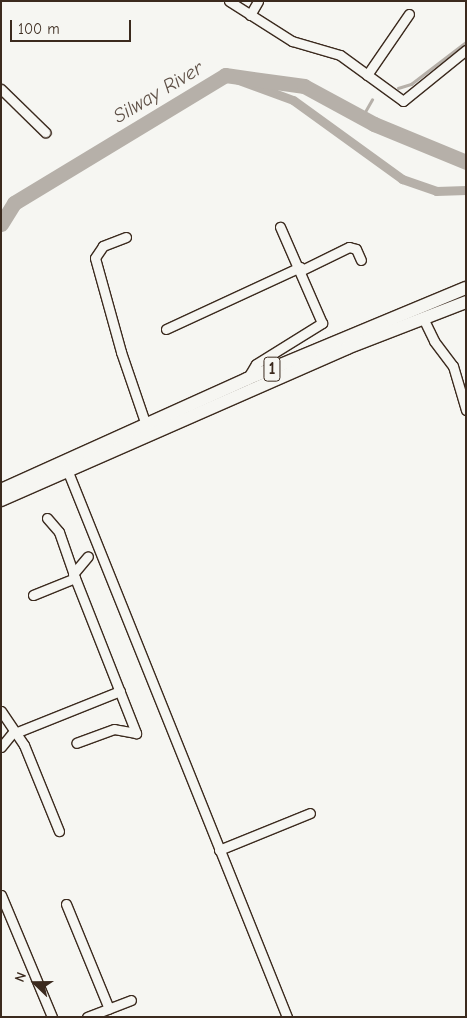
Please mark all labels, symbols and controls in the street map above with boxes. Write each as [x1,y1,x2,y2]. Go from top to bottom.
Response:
scale bar [12,10,134,42]
text: 100 m [18,20,60,38]
water label: Silway River [109,56,207,128]
road number: 1 [263,354,281,384]
north arrow [10,958,60,1008]
text: N [11,970,30,985]

